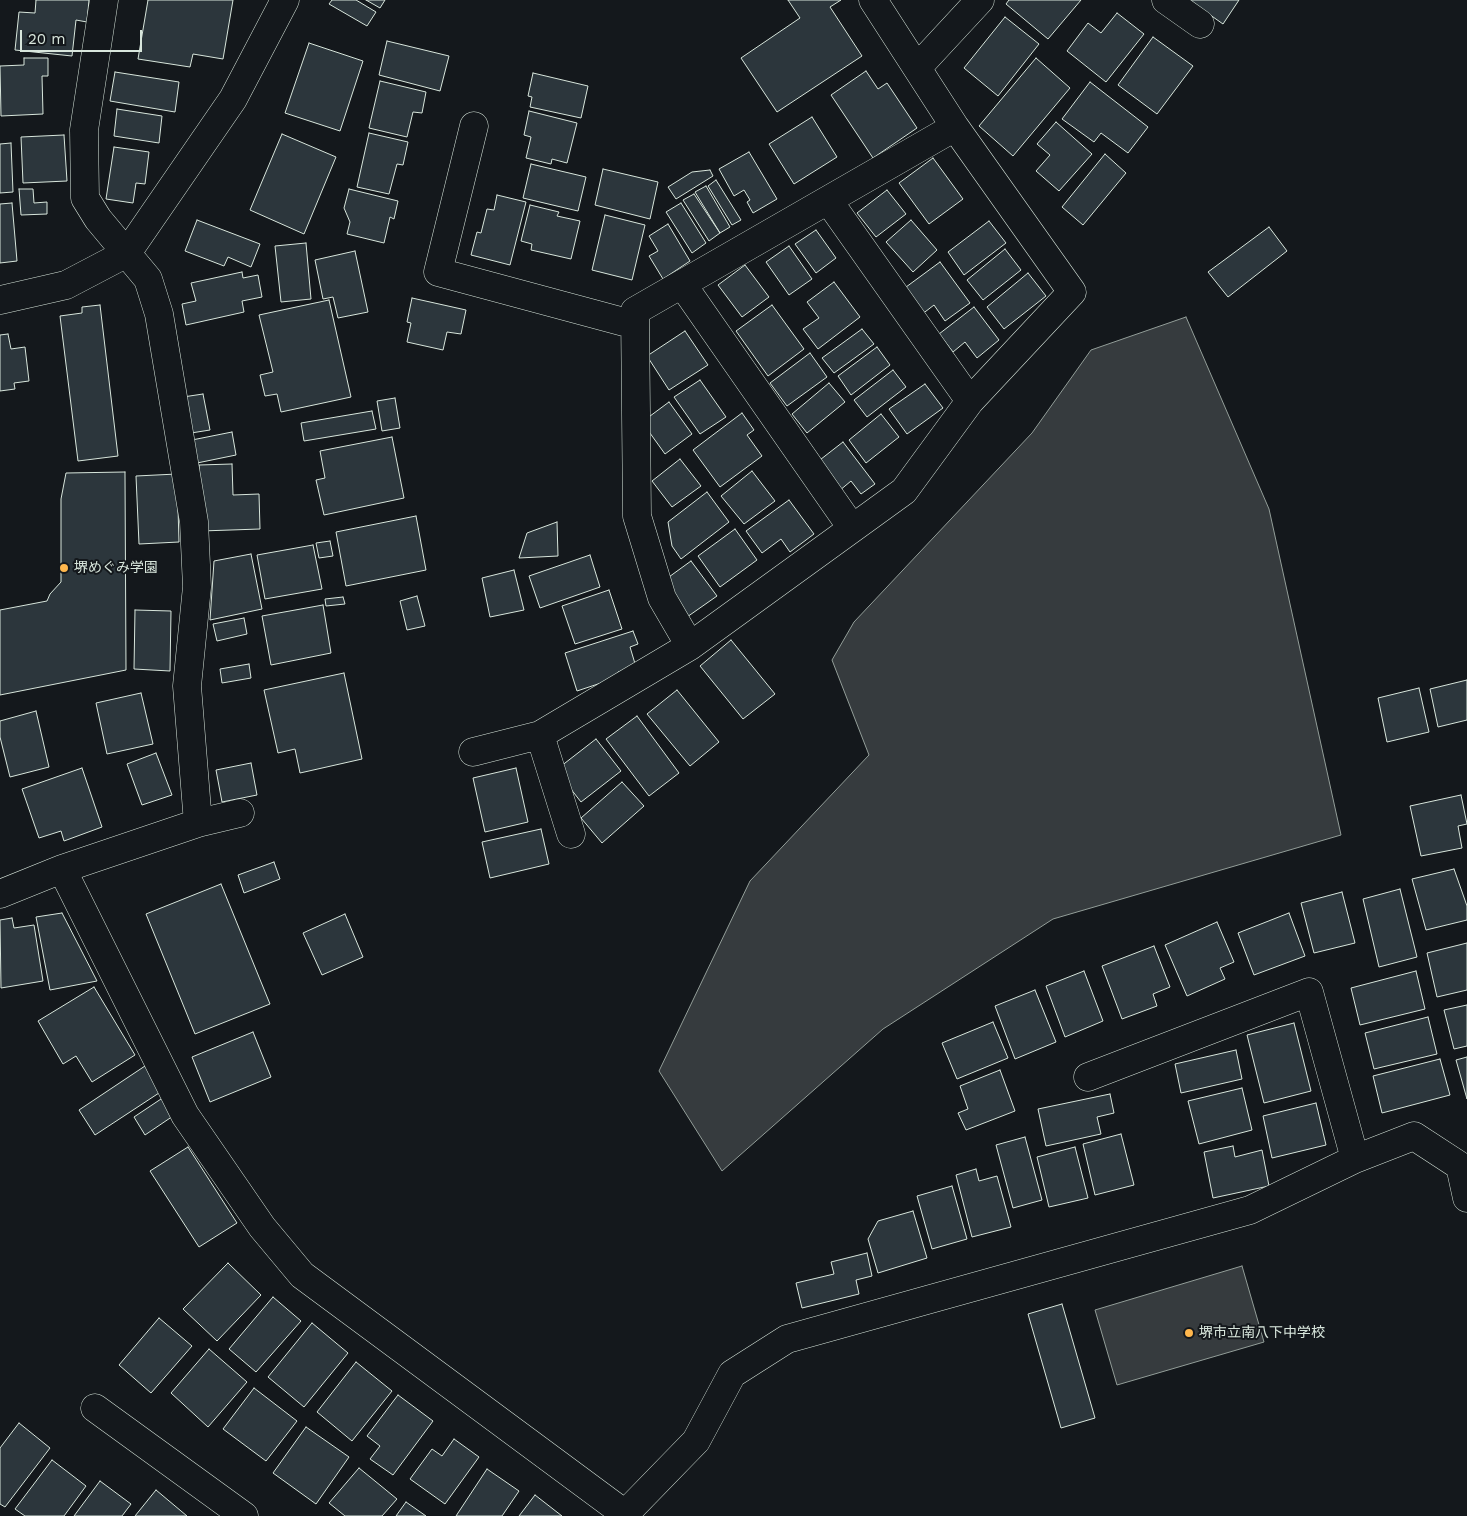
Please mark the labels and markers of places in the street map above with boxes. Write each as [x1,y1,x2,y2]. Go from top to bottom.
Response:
place label: 堺めぐみ学園 [74,560,158,576]
marker: 堺めぐみ学園 [58,562,70,574]
place label: 堺市立南八下中学校 [1199,1325,1325,1341]
marker: 堺市立南八下中学校 [1183,1327,1195,1339]

